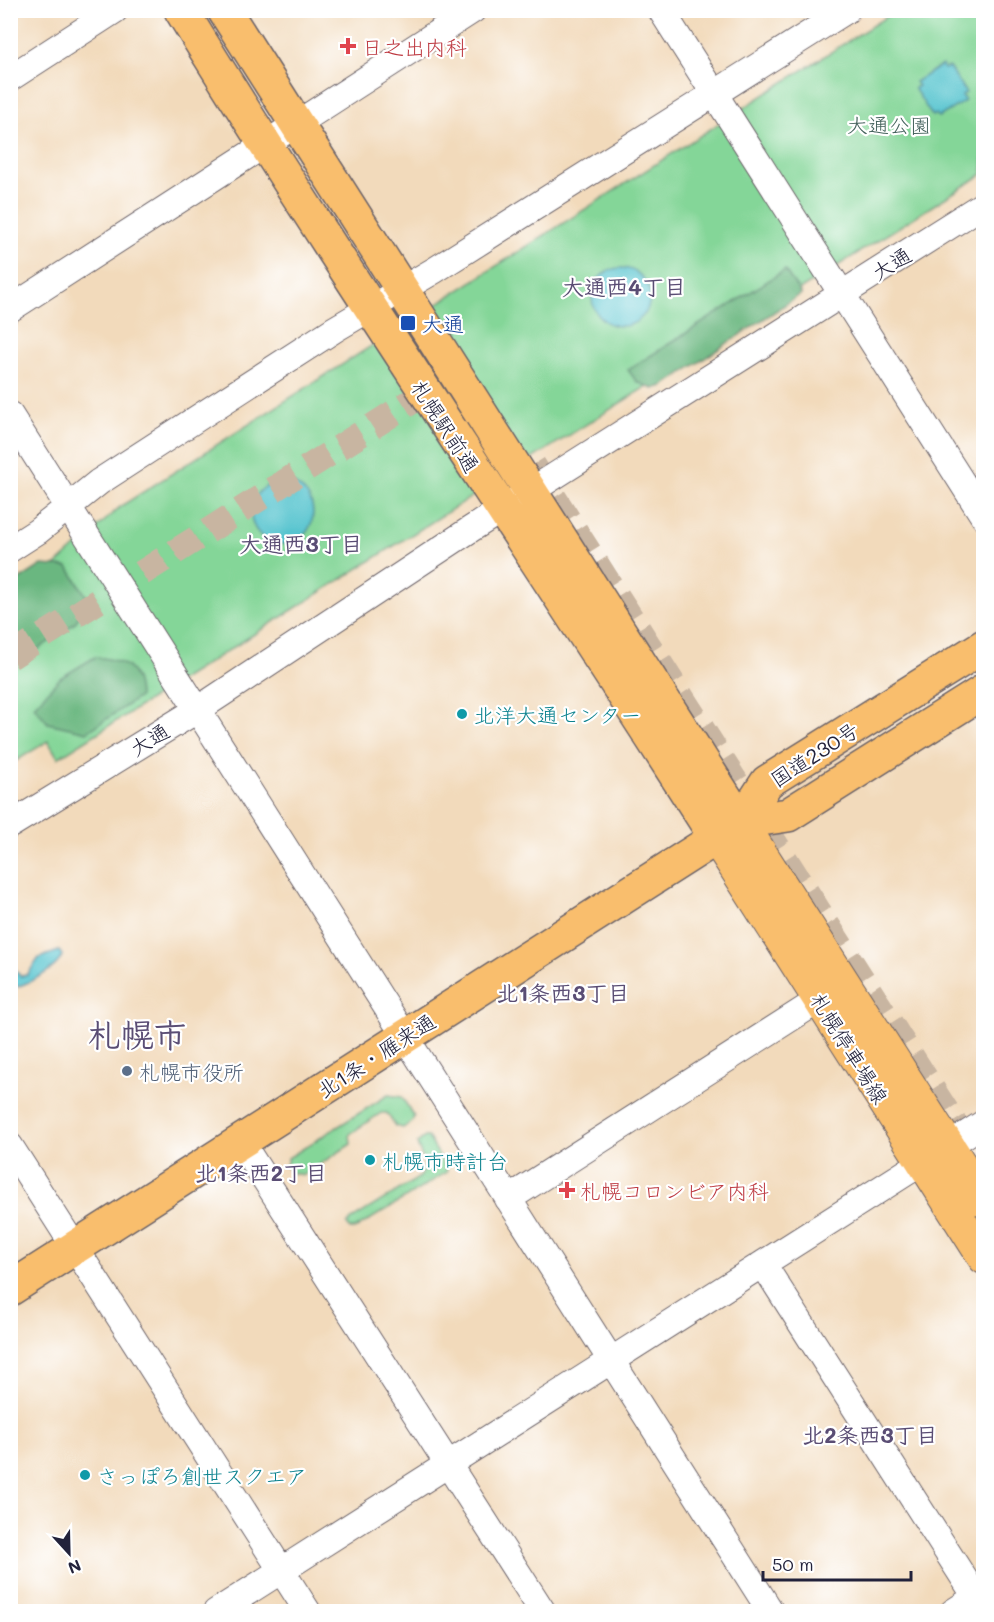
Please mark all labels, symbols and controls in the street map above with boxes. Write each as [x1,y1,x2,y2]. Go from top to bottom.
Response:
place label: 日之出内科 [362,33,467,60]
marker: 日之出内科 [339,37,357,55]
park label: 大通公園 [847,111,931,138]
street label: 大通 [866,240,916,286]
district label: 大通西4丁目 [562,272,686,301]
place label: 大通 [422,310,464,337]
marker: 大通 [399,314,417,332]
street label: 札幌駅前通 [406,375,486,477]
district label: 大通西3丁目 [239,529,363,558]
place label: 北洋大通センター [474,701,641,728]
marker: 北洋大通センター [455,707,469,721]
street label: 国道230号 [765,715,863,793]
street label: 大通 [124,716,174,762]
district label: 北1条西3丁目 [497,978,629,1007]
street label: 札幌停車場線 [805,987,895,1109]
street label: 北1条・雁来通 [312,1007,440,1103]
district label: 札幌市 [88,1012,187,1055]
place label: 札幌市役所 [139,1058,244,1085]
marker: 札幌市役所 [120,1064,134,1078]
place label: 札幌市時計台 [382,1147,508,1174]
marker: 札幌市時計台 [363,1153,377,1167]
district label: 北1条西2丁目 [195,1158,327,1187]
place label: 札幌コロンビア内科 [580,1177,769,1204]
marker: 札幌コロンビア内科 [558,1181,576,1199]
district label: 北2条西3丁目 [802,1420,938,1449]
place label: さっぽろ創世スクエア [97,1462,307,1489]
marker: さっぽろ創世スクエア [78,1468,92,1482]
north arrow [39,1523,99,1583]
scale bar [763,1544,912,1582]
text: 50 m [772,1552,814,1576]
text: N [65,1555,84,1579]

